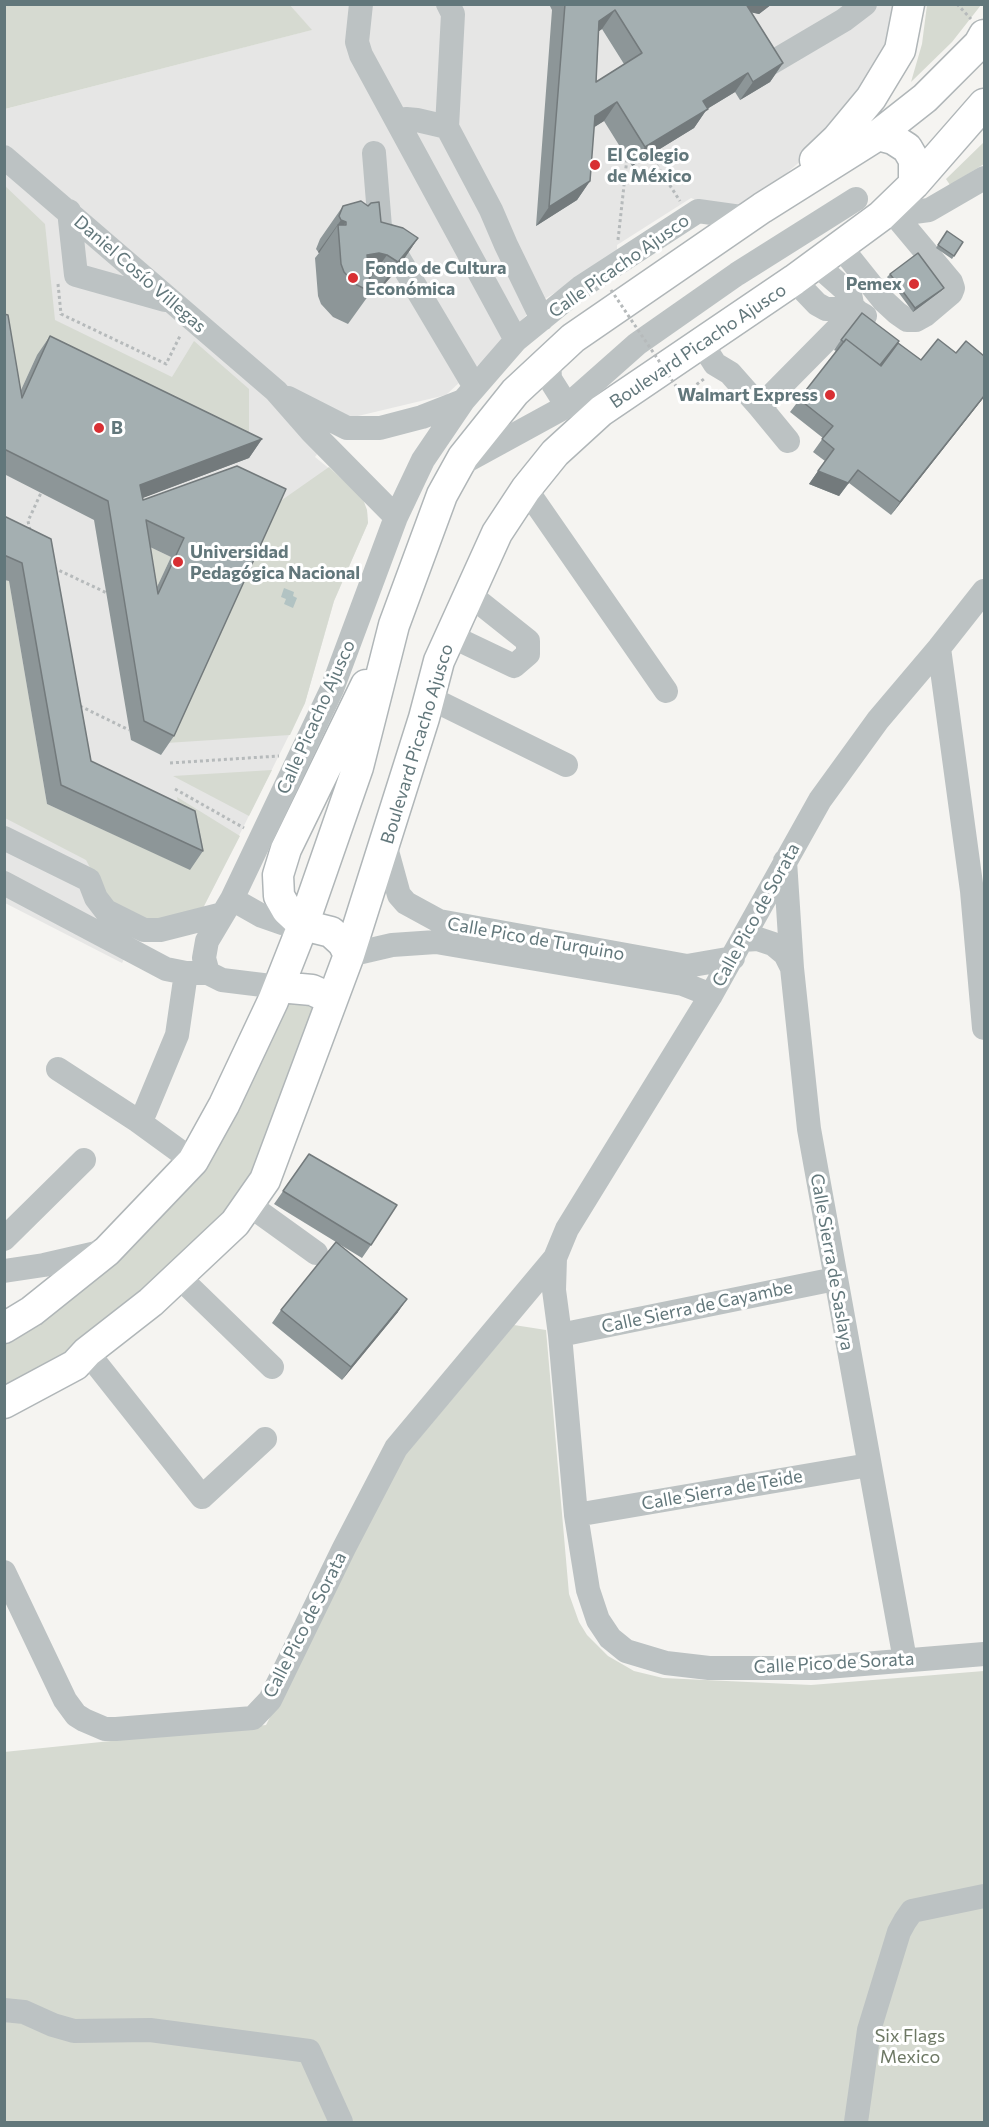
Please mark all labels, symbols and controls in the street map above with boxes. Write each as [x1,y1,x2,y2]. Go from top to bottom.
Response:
place label: El Colegio de México [607,144,692,186]
marker: El Colegio de México [588,158,602,172]
street label: Calle Picacho Ajusco [545,209,693,323]
street label: Daniel Cosío Villegas [70,211,210,337]
place label: Fondo de Cultura Económica [365,257,507,300]
marker: Fondo de Cultura Económica [346,271,360,285]
place label: Pemex [846,273,902,295]
marker: Pemex [907,277,921,291]
street label: Boulevard Picacho Ajusco [606,279,790,413]
place label: Walmart Express [677,384,818,406]
marker: Walmart Express [823,388,837,402]
place label: B [111,417,123,439]
marker: B [92,421,106,435]
place label: Universidad Pedagógica Nacional [190,541,360,584]
marker: Universidad Pedagógica Nacional [171,555,185,569]
street label: Calle Picacho Ajusco [272,637,360,797]
street label: Boulevard Picacho Ajusco [376,641,458,847]
street label: Calle Pico de Sorata [708,839,804,991]
street label: Calle Pico de Turquino [446,913,626,965]
street label: Calle Sierra de Saslaya [806,1172,858,1352]
street label: Calle Sierra de Cayambe [599,1276,795,1338]
street label: Calle Sierra de Teide [640,1465,804,1515]
street label: Calle Pico de Sorata [259,1548,351,1702]
street label: Calle Pico de Sorata [753,1648,915,1678]
park label: Six Flags Mexico [875,2025,945,2068]

